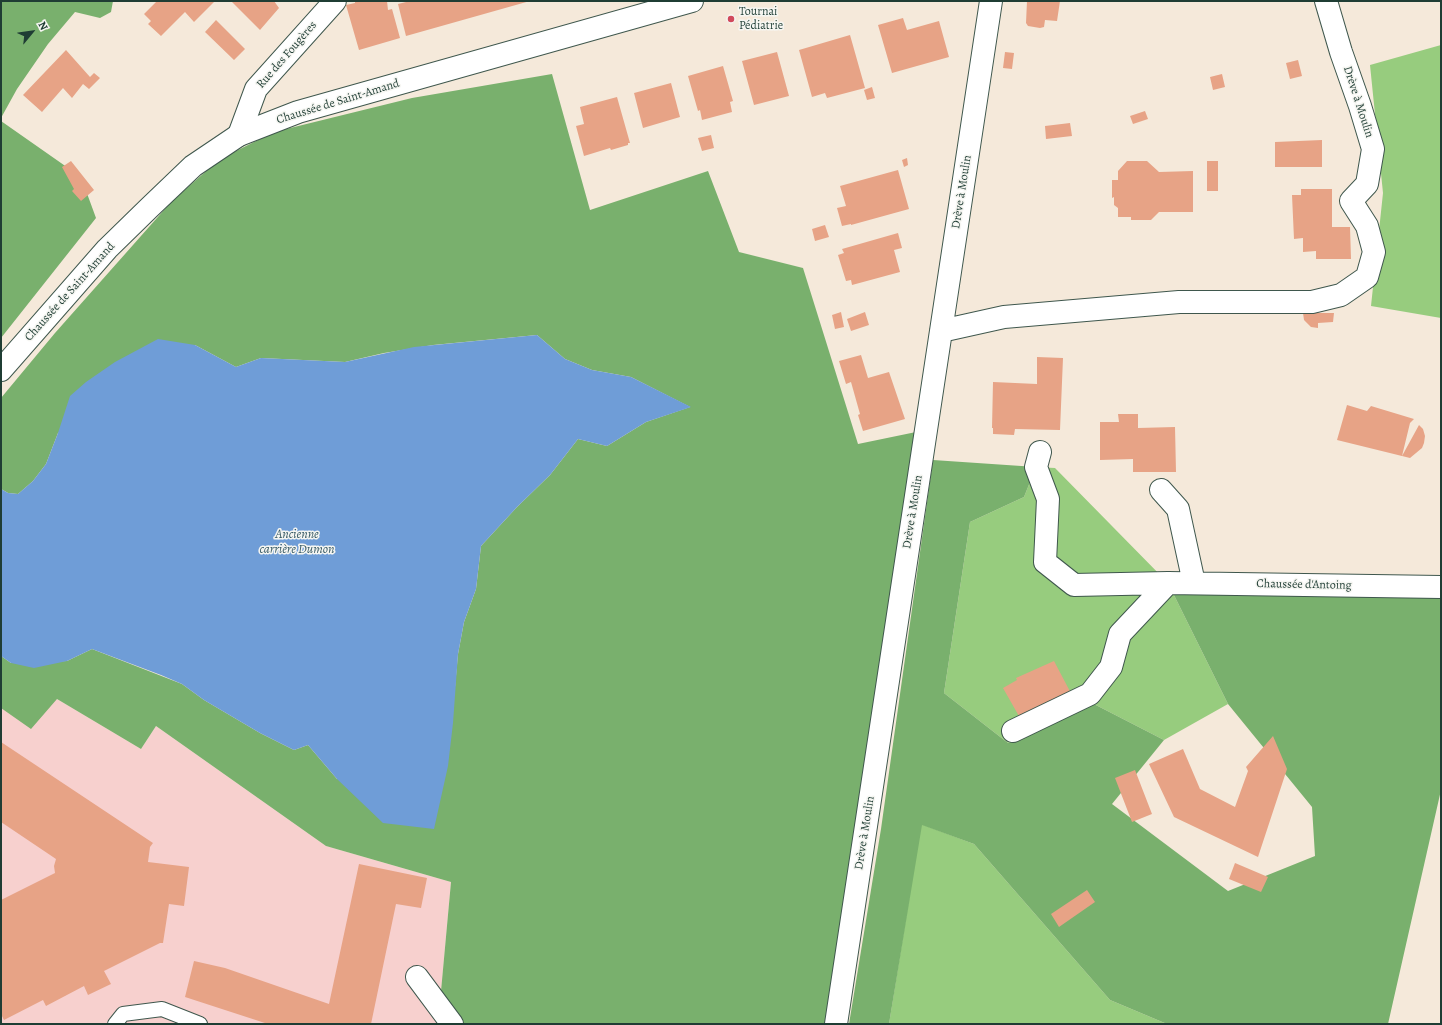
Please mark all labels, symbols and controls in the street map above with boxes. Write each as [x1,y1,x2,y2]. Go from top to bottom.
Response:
place label: Tournai Pédiatrie [739,5,783,33]
north arrow [12,12,52,52]
marker: Tournai Pédiatrie [726,14,736,24]
street label: Rue des Fougères [254,18,320,92]
text: N [34,19,51,33]
street label: Drève à Moulin [1340,64,1376,140]
street label: Chaussée de Saint-Amand [275,76,401,128]
street label: Drève à Moulin [949,154,975,230]
street label: Chaussée de Saint-Amand [22,240,118,344]
street label: Drève à Moulin [900,474,926,550]
water label: Ancienne carrière Dumon [259,527,335,558]
street label: Chaussée d'Antoing [1256,577,1352,593]
street label: Drève à Moulin [852,795,878,871]

